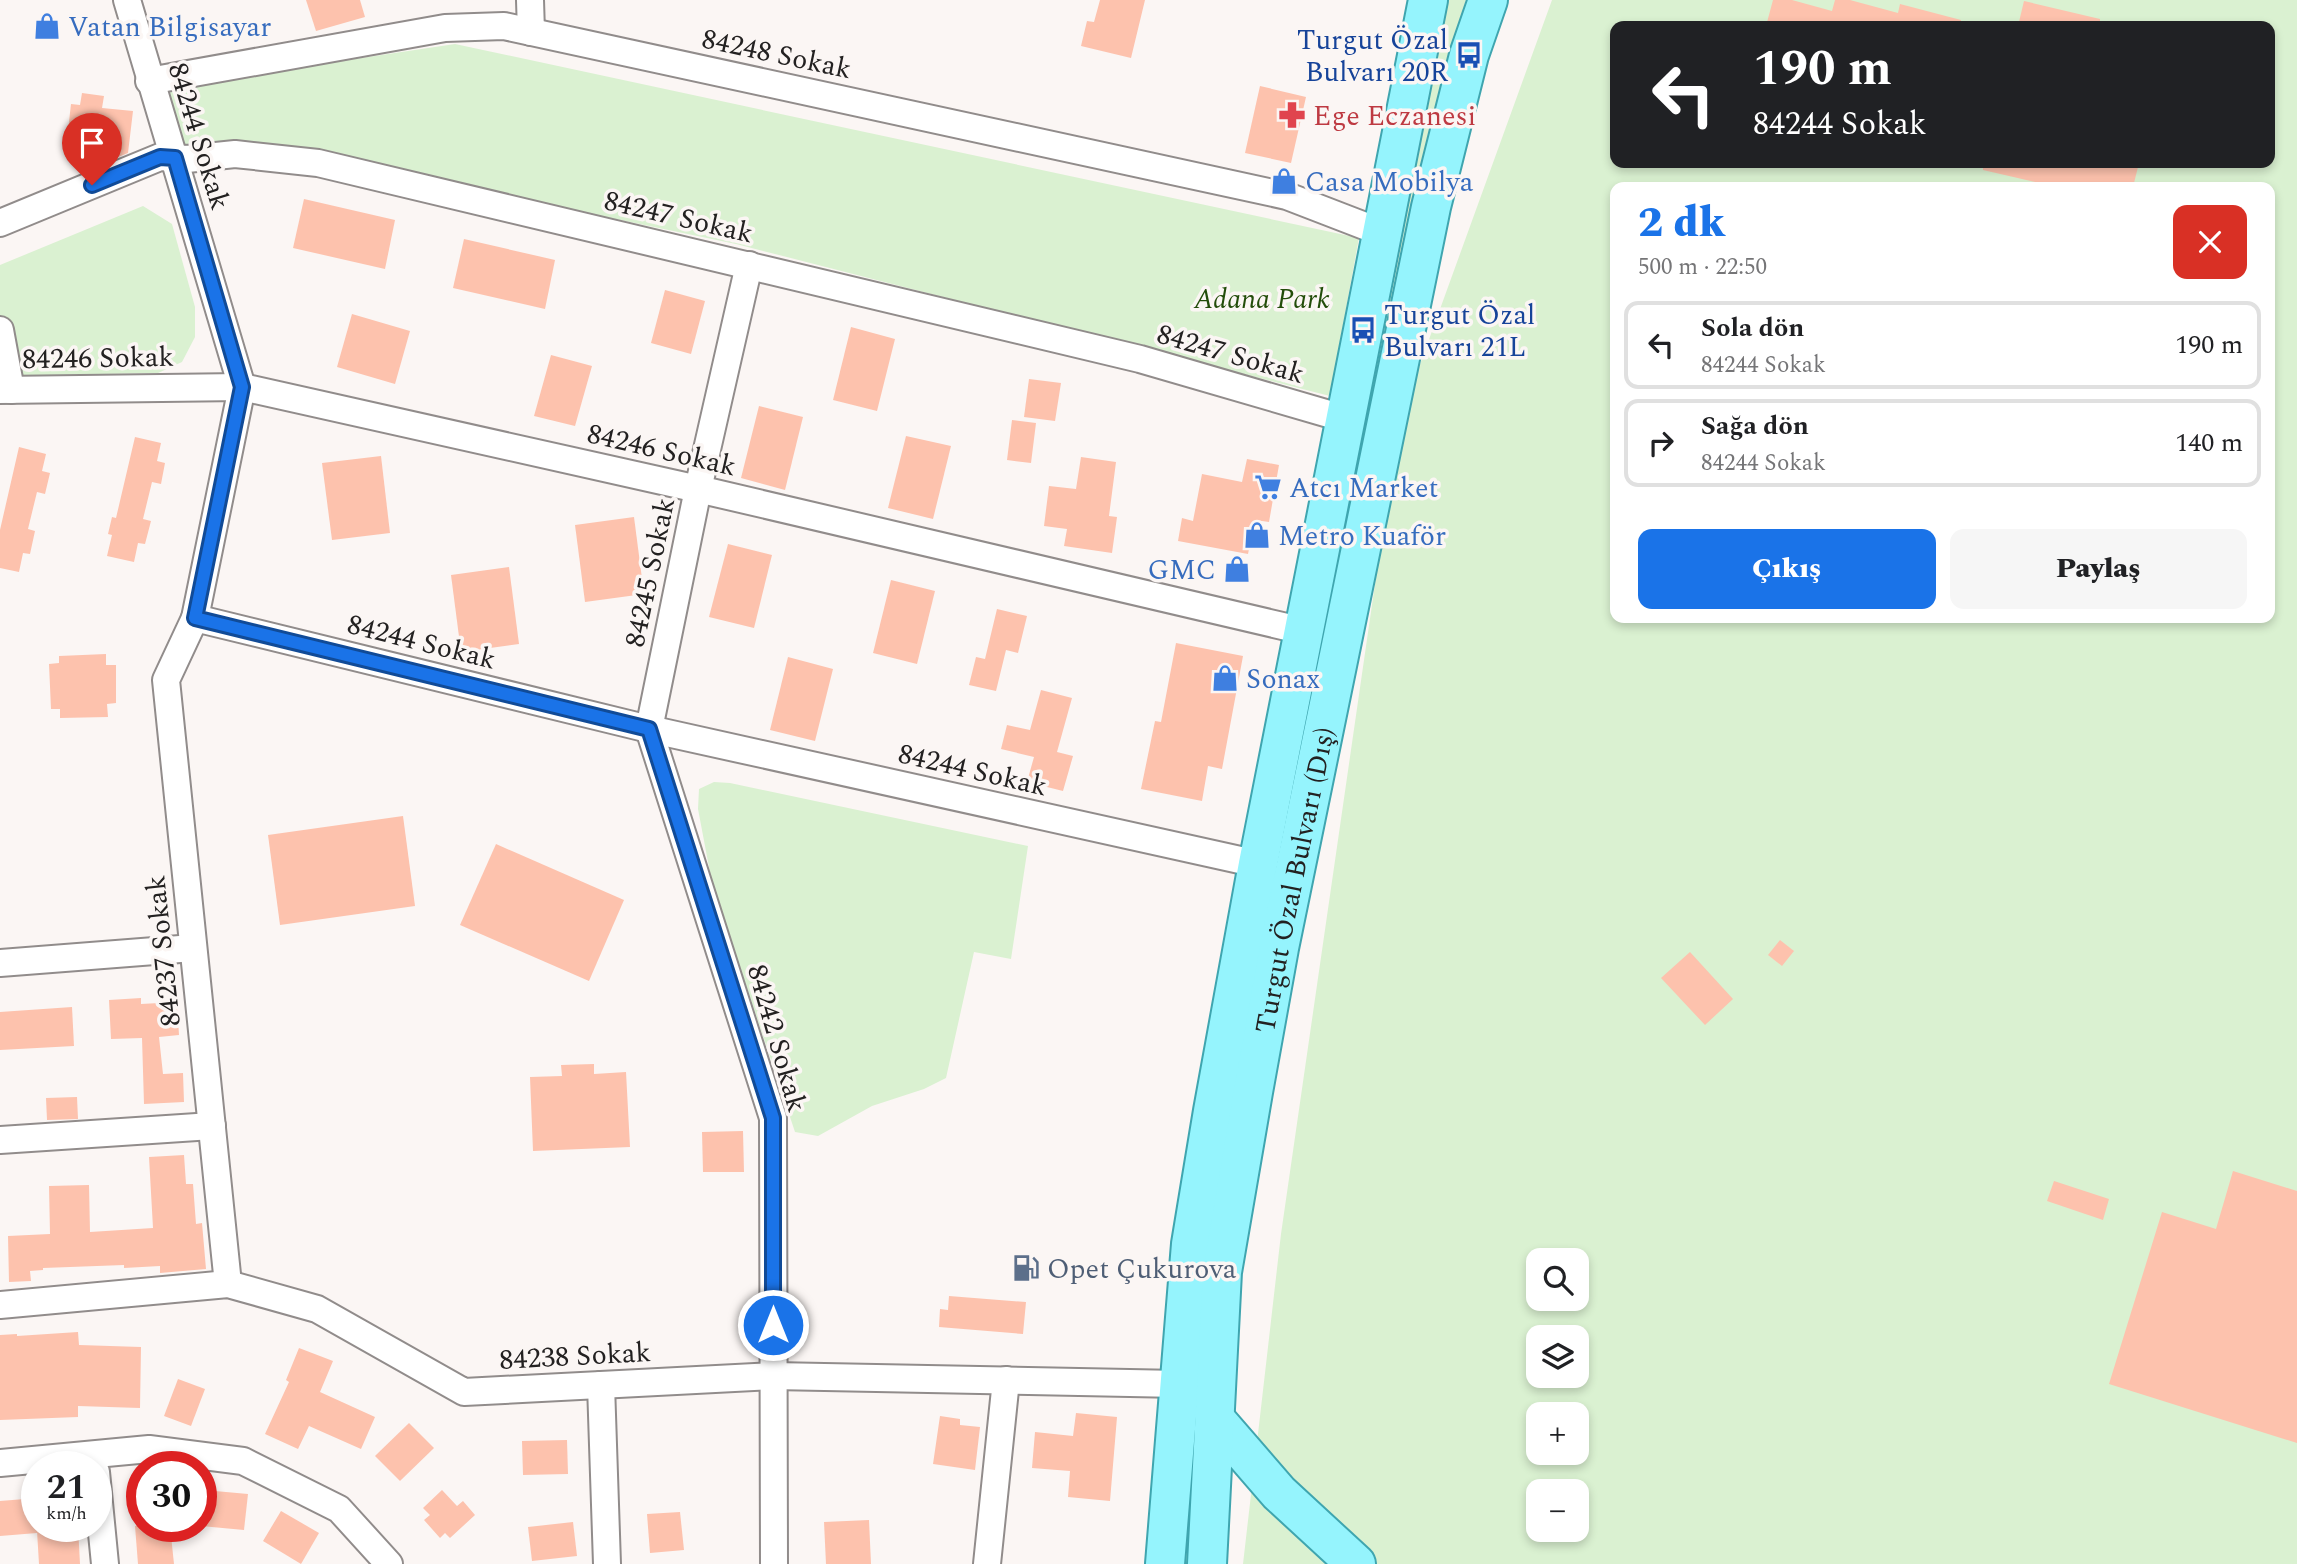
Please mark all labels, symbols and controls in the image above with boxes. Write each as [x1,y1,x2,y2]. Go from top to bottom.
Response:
place label: Vatan Bilgisayar [68,6,271,49]
shop icon: Vatan Bilgisayar [32,11,62,41]
street label: 84248 Sokak [698,18,855,91]
place label: Turgut Özal Bulvarı 20R [1297,19,1448,94]
text: 190 m [1753,32,1892,107]
bus stop icon: Turgut Özal Bulvarı 20R [1454,40,1484,70]
icon: left [1638,49,1729,140]
street label: 84244 Sokak [156,58,241,215]
place label: Ege Eczanesi [1313,95,1476,138]
pharmacy icon: Ege Eczanesi [1277,100,1307,130]
text: 84244 Sokak [1753,100,1927,149]
pin [62,113,122,185]
icon: arrive [73,124,111,162]
place label: Casa Mobilya [1305,161,1474,204]
shop icon: Casa Mobilya [1269,166,1299,196]
street label: 84247 Sokak [600,179,758,255]
text: 2 dk [1638,192,1725,255]
button: close [2173,205,2247,279]
text: 500 m · 22:50 [1638,250,1767,285]
park label: Adana Park [1193,278,1330,321]
place label: Turgut Özal Bulvarı 21L [1384,294,1535,369]
text: Sola dön [1701,308,1804,348]
street label: 84247 Sokak [1152,313,1310,396]
bus stop icon: Turgut Özal Bulvarı 21L [1348,315,1378,345]
text: 190 m [2175,325,2243,365]
icon: left [1642,326,1680,364]
street label: 84246 Sokak [22,336,174,381]
text: 84244 Sokak [1701,348,1826,383]
text: Sağa dön [1701,406,1809,446]
street label: 84246 Sokak [583,412,741,488]
text: 140 m [2175,423,2243,463]
icon: right [1642,424,1680,462]
text: 84244 Sokak [1701,446,1826,481]
place label: Atcı Market [1289,467,1439,510]
supermarket icon: Atcı Market [1253,472,1283,502]
street label: 84245 Sokak [614,494,687,651]
place label: Metro Kuaför [1278,515,1446,558]
shop icon: Metro Kuaför [1242,520,1272,550]
button: Çıkış [1638,529,1936,609]
button: Paylaş [1950,529,2247,609]
place label: GMC [1147,549,1216,592]
shop icon: GMC [1222,554,1252,584]
street label: 84244 Sokak [343,603,501,682]
place label: Sonax [1246,658,1320,701]
shop icon: Sonax [1210,663,1240,693]
street label: Turgut Özal Bulvarı (Dış) [1244,723,1347,1037]
street label: 84244 Sokak [894,732,1052,808]
street label: 84237 Sokak [134,873,193,1029]
street label: 84242 Sokak [735,959,818,1117]
place label: Opet Çukurova [1047,1248,1237,1291]
map controls [1526,1248,1589,1542]
button: search [1526,1248,1589,1311]
fuel station icon: Opet Çukurova [1011,1253,1041,1283]
position arrow [736,1288,810,1362]
button: layers [1526,1325,1589,1388]
street label: 84238 Sokak [498,1331,652,1382]
button: + [1526,1402,1589,1465]
speed limit sign: 30 [126,1451,217,1542]
text: 21 [47,1461,86,1514]
button: − [1526,1479,1589,1542]
text: km/h [46,1500,87,1527]

